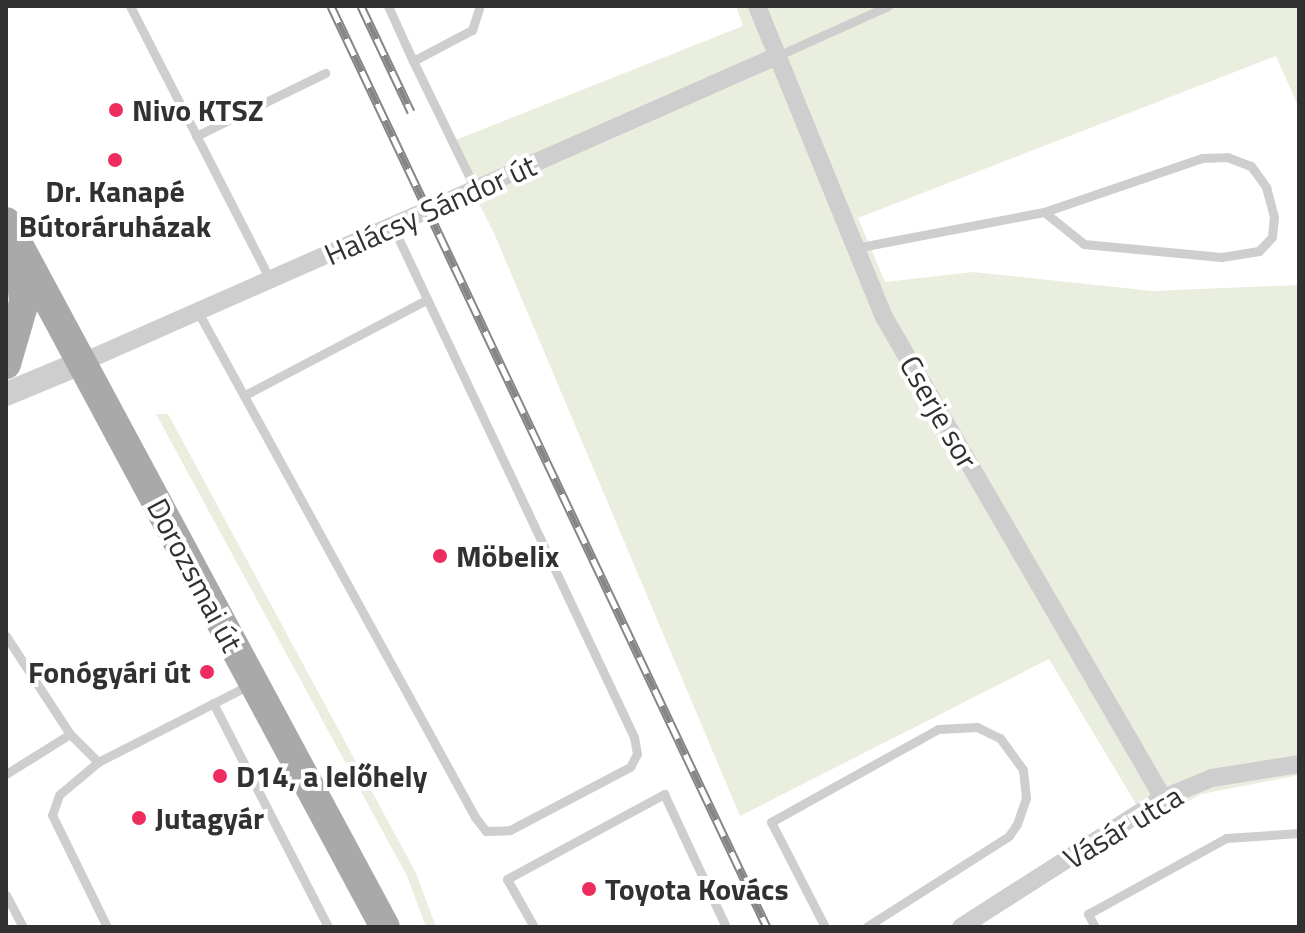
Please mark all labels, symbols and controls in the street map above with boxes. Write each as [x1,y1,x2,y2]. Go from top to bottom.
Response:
place label: Nivo KTSZ [132,92,264,128]
marker: Nivo KTSZ [107,101,125,119]
street label: Halácsy Sándor út [319,147,541,273]
marker: Dr. Kanapé Bútoráruházak [106,151,124,169]
place label: Dr. Kanapé Bútoráruházak [19,173,211,244]
street label: Cserje sor [892,349,986,475]
street label: Dorozsmai út [140,492,250,658]
place label: Möbelix [456,538,559,574]
marker: Möbelix [431,547,449,565]
place label: Fonógyári út [28,654,191,690]
marker: Fonógyári út [198,663,216,681]
place label: D14, a lelőhely [236,758,428,794]
marker: D14, a lelőhely [211,767,229,785]
street label: Vásár utca [1057,778,1189,876]
place label: Jutagyár [155,800,264,836]
marker: Jutagyár [130,809,148,827]
place label: Toyota Kovács [605,871,789,907]
marker: Toyota Kovács [580,880,598,898]

